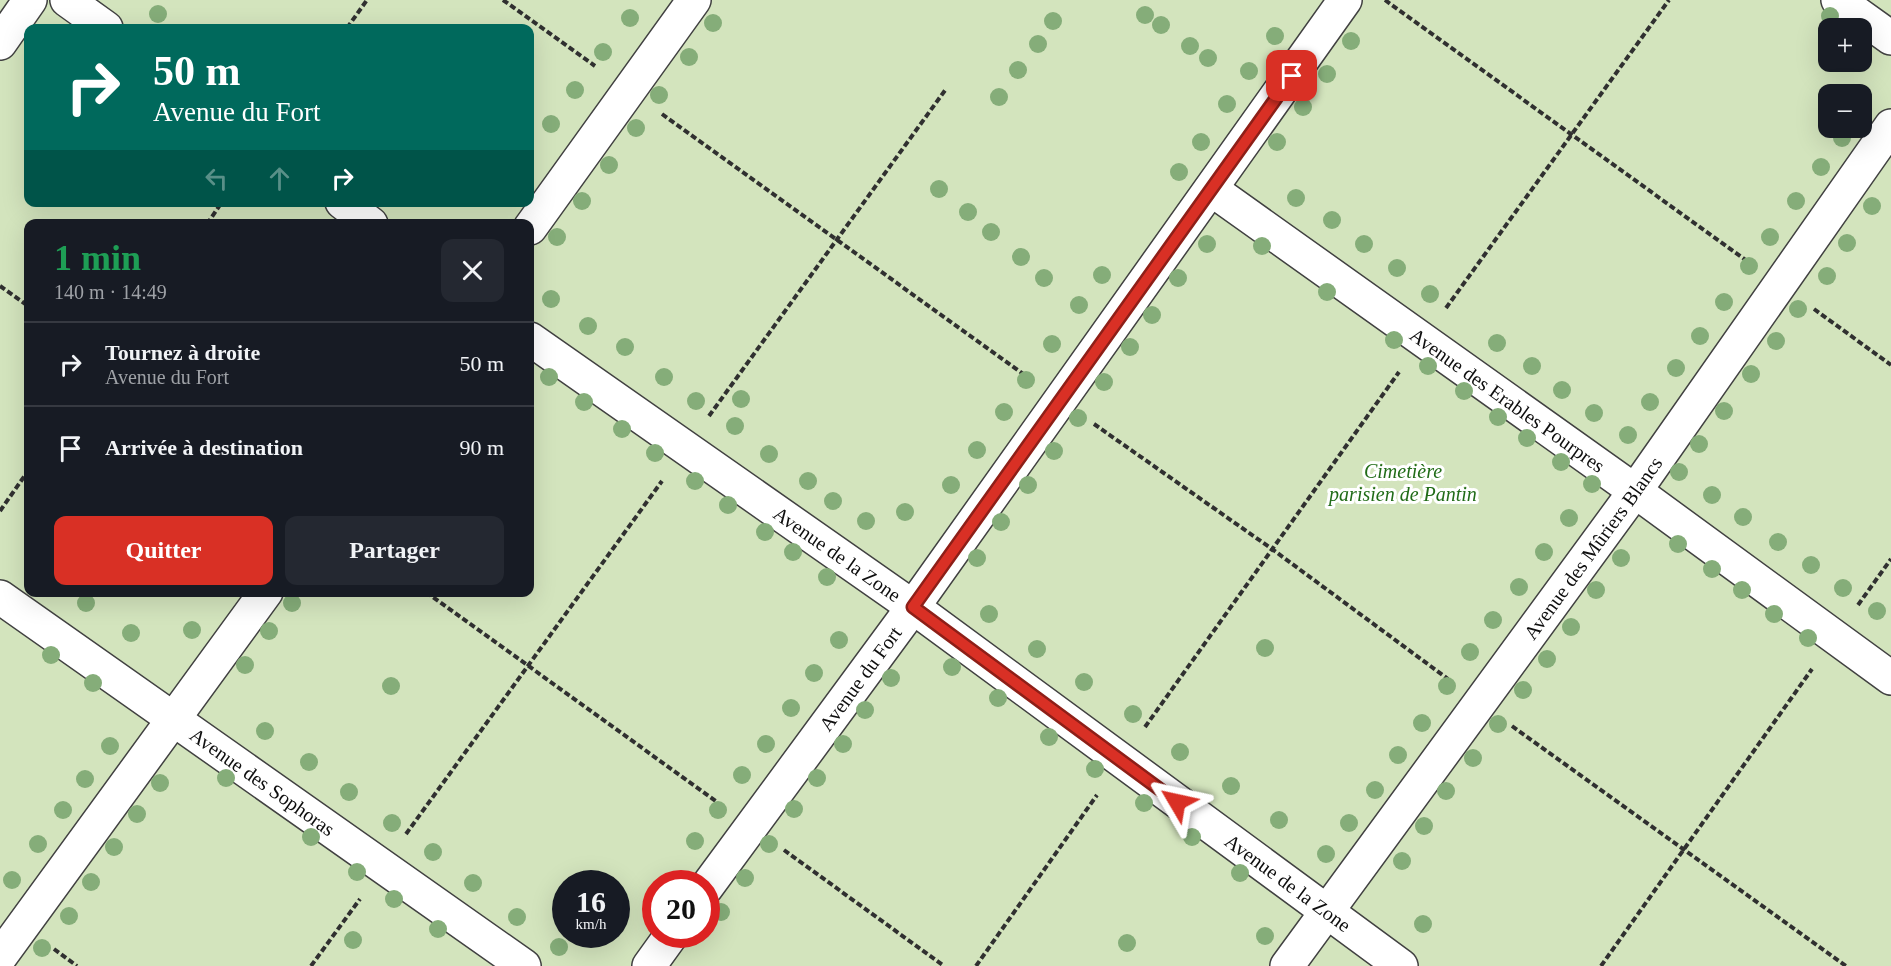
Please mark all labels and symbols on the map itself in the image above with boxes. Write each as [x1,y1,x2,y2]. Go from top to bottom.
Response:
pin [1266,50,1317,101]
street label: Avenue des Erables Pourpres [1406,323,1609,477]
street label: Avenue des Mûriers Blancs [1519,452,1667,644]
park label: Cimetière parisien de Pantin [1327,460,1477,506]
street label: Avenue de la Zone [769,502,905,606]
street label: Avenue du Fort [815,622,906,735]
street label: Avenue des Sophoras [186,723,339,840]
position arrow [1145,770,1209,834]
street label: Avenue de la Zone [1221,830,1355,936]
speed limit sign: 20 [642,870,720,948]

